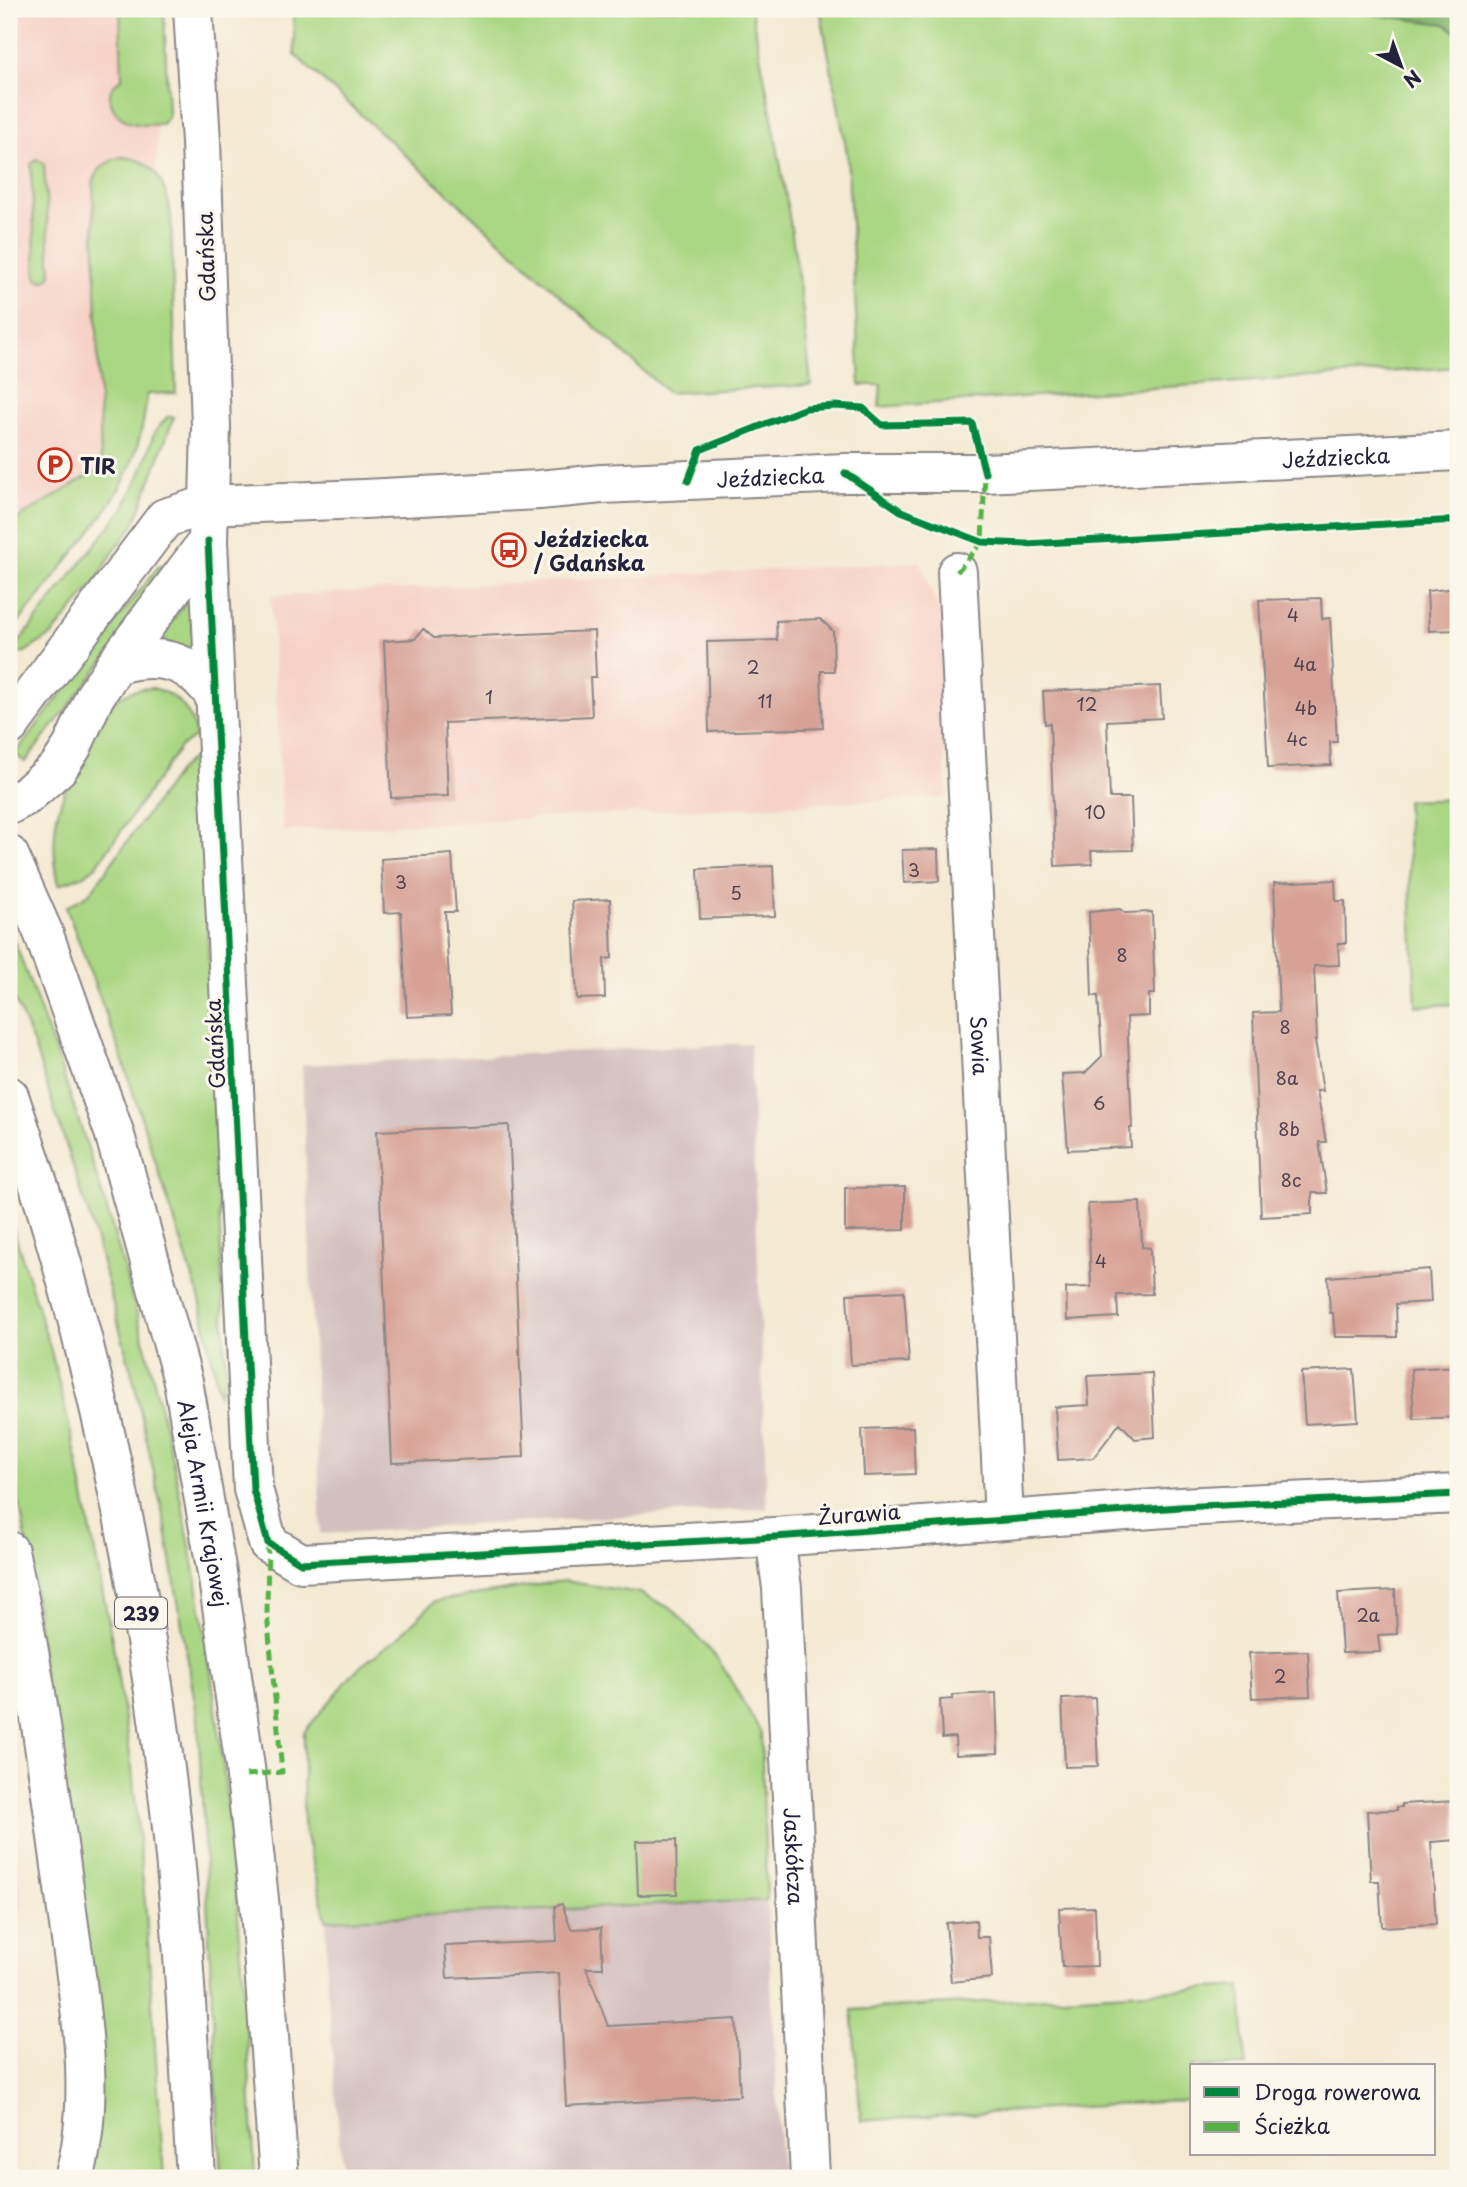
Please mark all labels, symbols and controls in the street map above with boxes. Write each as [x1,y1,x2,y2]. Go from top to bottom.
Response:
north arrow [1366,32,1436,102]
text: N [1398,64,1428,95]
street label: Gdańska [187,211,223,303]
street label: Jeździecka [1281,438,1390,475]
parking icon: TIR [36,446,74,484]
place label: TIR [80,449,116,481]
street label: Jeździecka [716,458,825,495]
place label: Jeździecka / Gdańska [533,522,649,578]
bus stop icon: Jeździecka / Gdańska [490,531,528,569]
house number: 4 [1287,601,1299,628]
house number: 4a [1293,650,1317,677]
house number: 2 [747,653,759,680]
house number: 1 [485,683,493,710]
house number: 11 [757,687,773,714]
house number: 12 [1077,690,1097,717]
house number: 4b [1295,694,1317,721]
house number: 4c [1286,725,1308,752]
house number: 10 [1084,798,1106,825]
house number: 3 [908,856,920,883]
house number: 3 [395,868,407,895]
house number: 5 [730,879,742,906]
house number: 8 [1116,941,1128,968]
street label: Gdańska [196,998,232,1090]
house number: 8 [1279,1013,1291,1040]
street label: Sowia [963,1015,998,1076]
house number: 8a [1276,1064,1299,1091]
house number: 6 [1093,1089,1105,1116]
house number: 8b [1278,1115,1300,1142]
house number: 8c [1281,1166,1301,1193]
house number: 4 [1095,1247,1107,1274]
street label: Aleja Armii Krajowej [171,1397,238,1609]
street label: Żurawia [817,1494,902,1532]
road number: 239 [115,1597,167,1628]
house number: 2a [1356,1601,1381,1628]
house number: 2 [1274,1662,1286,1689]
street label: Jaskółcza [776,1807,813,1906]
legend [1190,2064,1436,2156]
text: Droga rowerowa [1254,2075,1420,2107]
text: Ścieżka [1254,2109,1330,2141]

